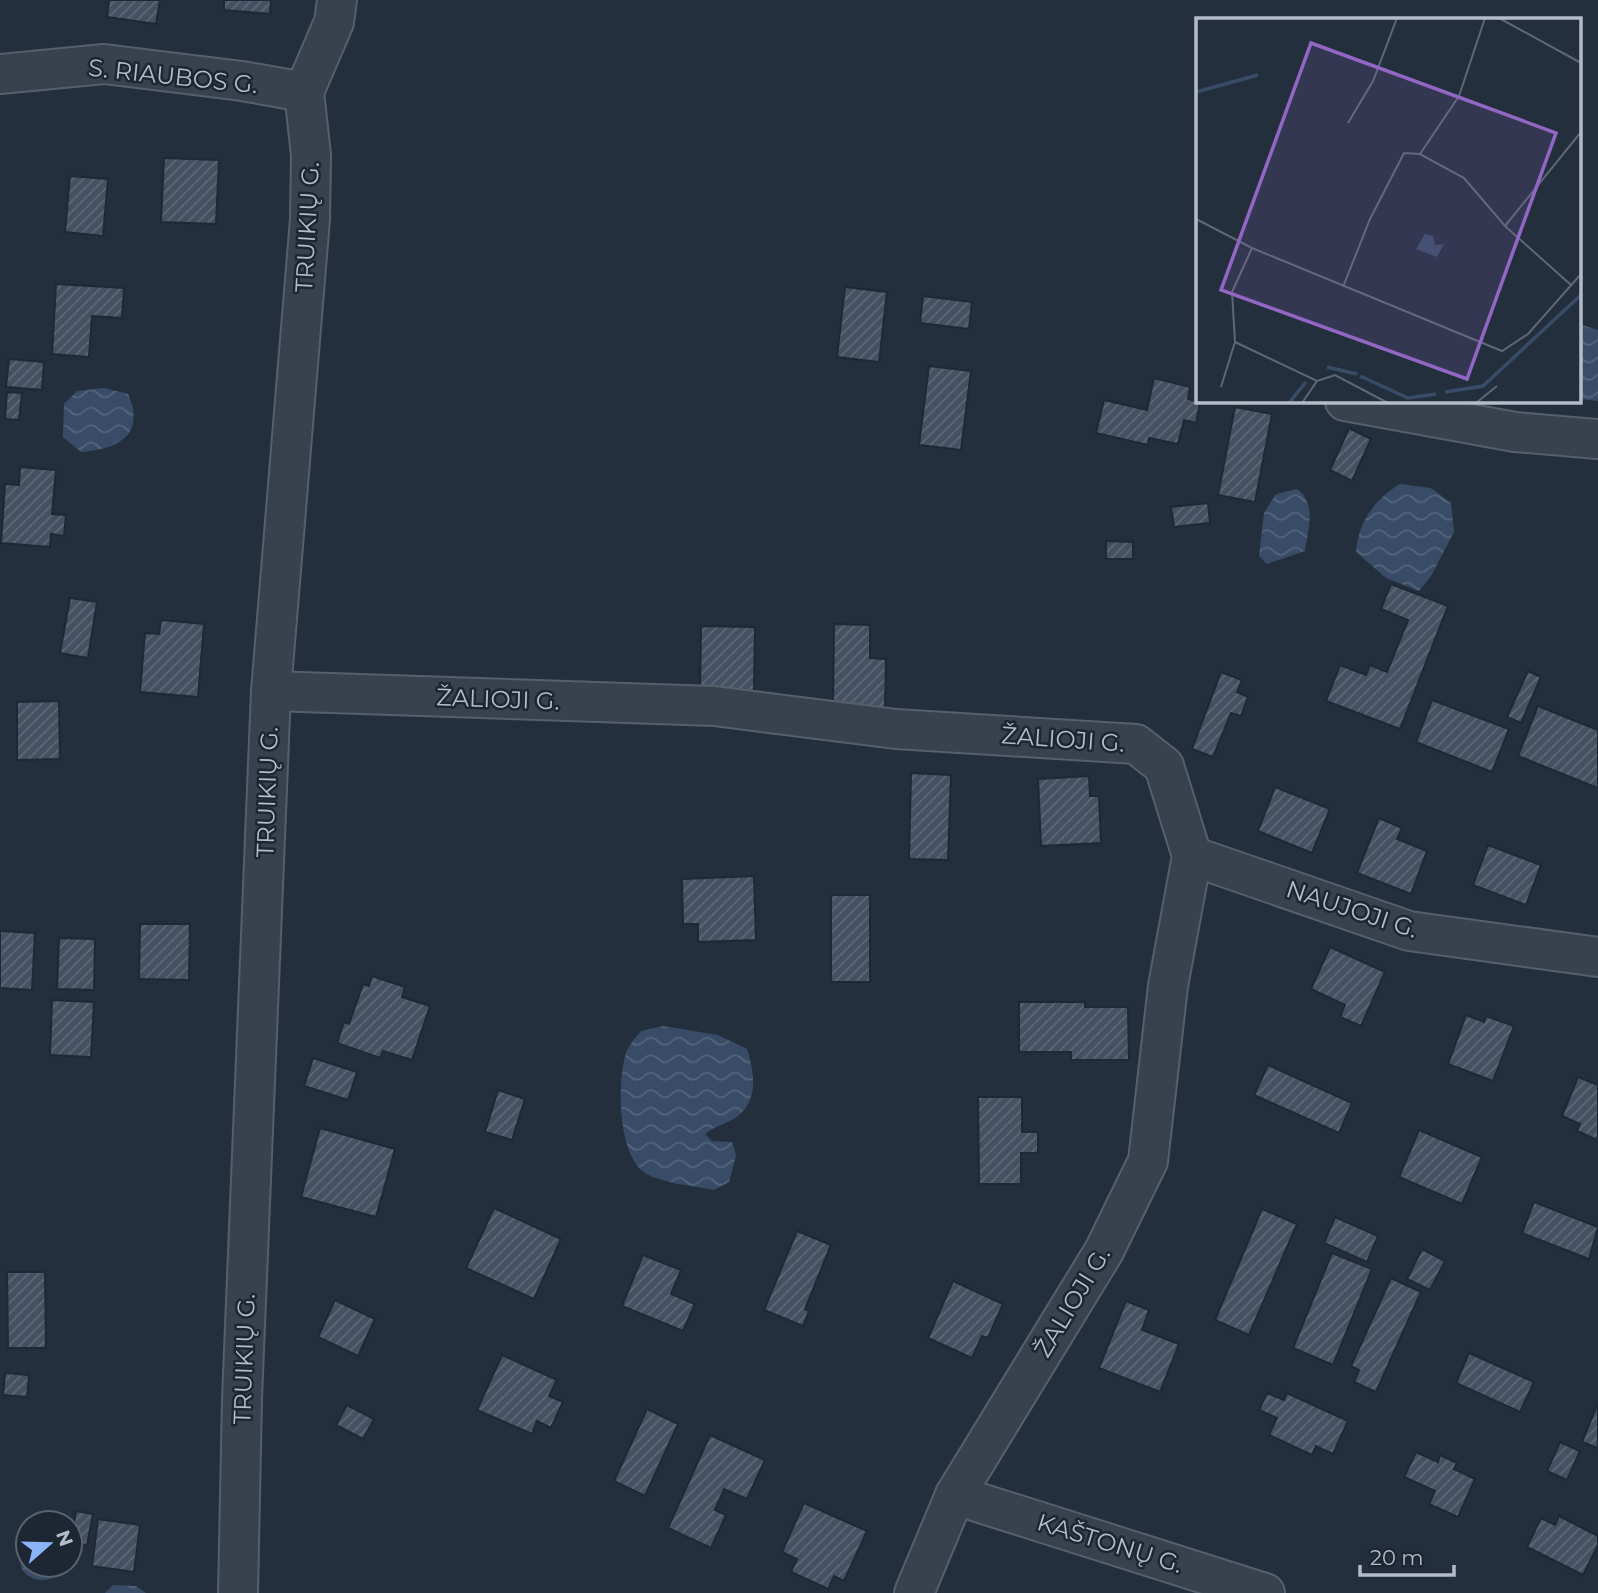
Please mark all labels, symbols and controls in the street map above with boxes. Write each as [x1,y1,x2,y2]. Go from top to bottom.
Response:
inset map [1196,18,1580,402]
street label: S. RIAUBOS G. [87,53,259,99]
street label: TRUIKIŲ G. [289,161,325,293]
street label: ŽALIOJI G. [436,682,560,716]
street label: ŽALIOJI G. [1000,720,1126,758]
street label: TRUIKIŲ G. [250,726,284,858]
street label: NAUJOJI G. [1283,874,1421,944]
street label: ŽALIOJI G. [1028,1242,1116,1362]
street label: TRUIKIŲ G. [227,1293,261,1425]
street label: KAŠTONŲ G. [1034,1507,1186,1579]
north arrow [14,1509,84,1579]
text: N [51,1527,78,1550]
scale bar [1360,1534,1454,1578]
text: 20 m [1370,1545,1424,1570]

